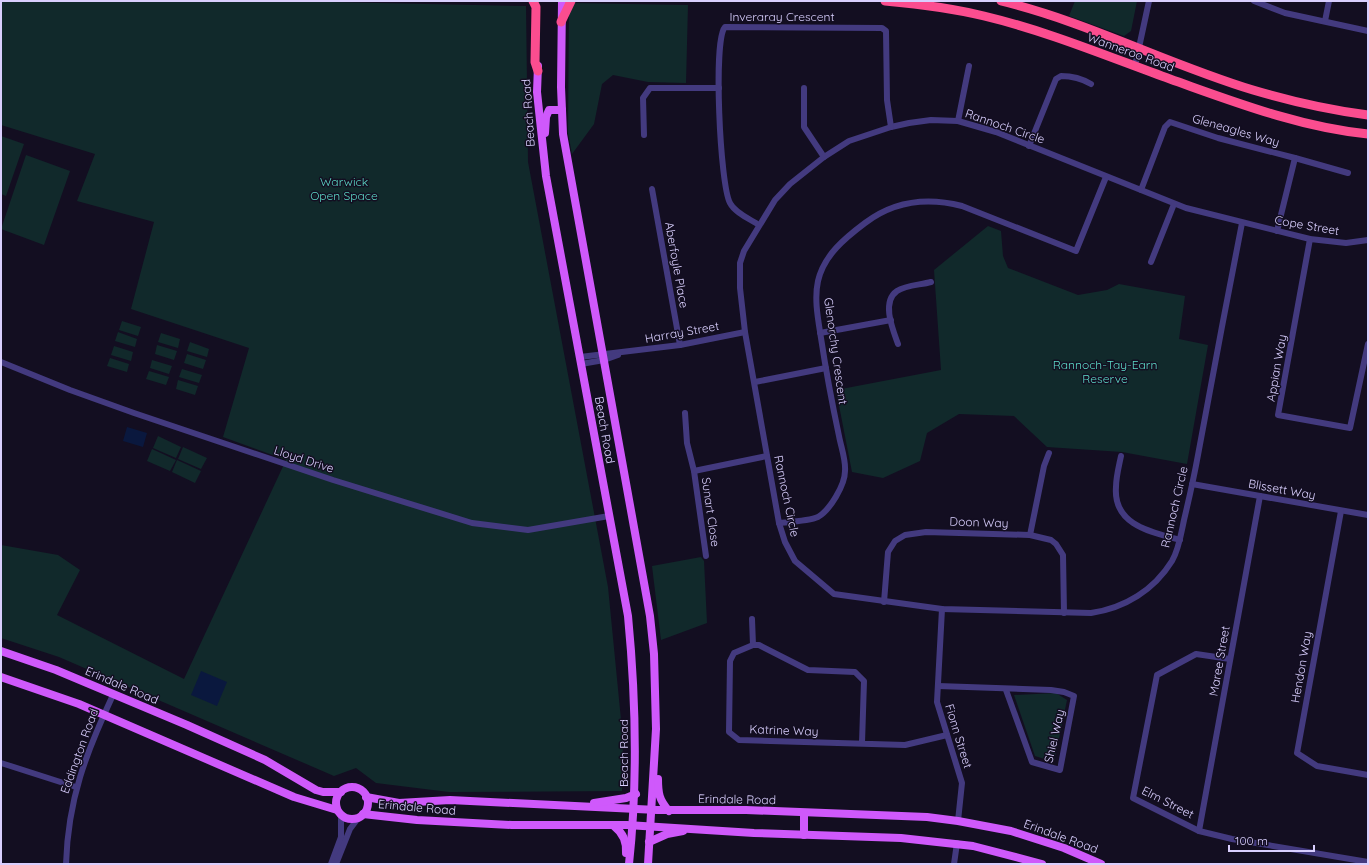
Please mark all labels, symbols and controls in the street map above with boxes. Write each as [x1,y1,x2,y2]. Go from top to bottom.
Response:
street label: Inveraray Crescent [729,9,835,24]
street label: Wanneroo Road [1086,29,1176,75]
street label: Beach Road [518,79,538,147]
street label: Rannoch Circle [963,105,1047,147]
street label: Gleneagles Way [1191,110,1281,150]
park label: Warwick Open Space [310,174,378,203]
street label: Cope Street [1274,212,1340,238]
street label: Aberfoyle Place [662,221,692,309]
street label: Glenorchy Crescent [821,296,851,406]
street label: Harray Street [644,318,720,346]
street label: Appian Way [1263,333,1289,403]
park label: Rannoch-Tay-Earn Reserve [1053,357,1157,386]
street label: Beach Road [592,395,618,465]
street label: Lloyd Drive [272,442,336,476]
street label: Rannoch Circle [771,454,803,538]
street label: Rannoch Circle [1157,465,1191,549]
street label: Sunart Close [699,476,723,548]
street label: Blissett Way [1247,476,1317,502]
street label: Doon Way [949,513,1009,531]
street label: Maree Street [1205,625,1233,697]
street label: Hendon Way [1287,630,1315,704]
street label: Erindale Road [83,663,161,707]
street label: Fionn Street [942,702,976,770]
street label: Eddington Road [57,706,101,796]
street label: Shiel Way [1041,708,1067,764]
street label: Beach Road [616,719,631,787]
street label: Katrine Way [749,721,819,739]
street label: Elm Street [1139,782,1197,822]
street label: Erindale Road [698,791,776,807]
street label: Erindale Road [378,796,456,818]
street label: Erindale Road [1022,816,1100,856]
scale bar [1229,827,1314,853]
text: 100 m [1235,833,1268,848]

